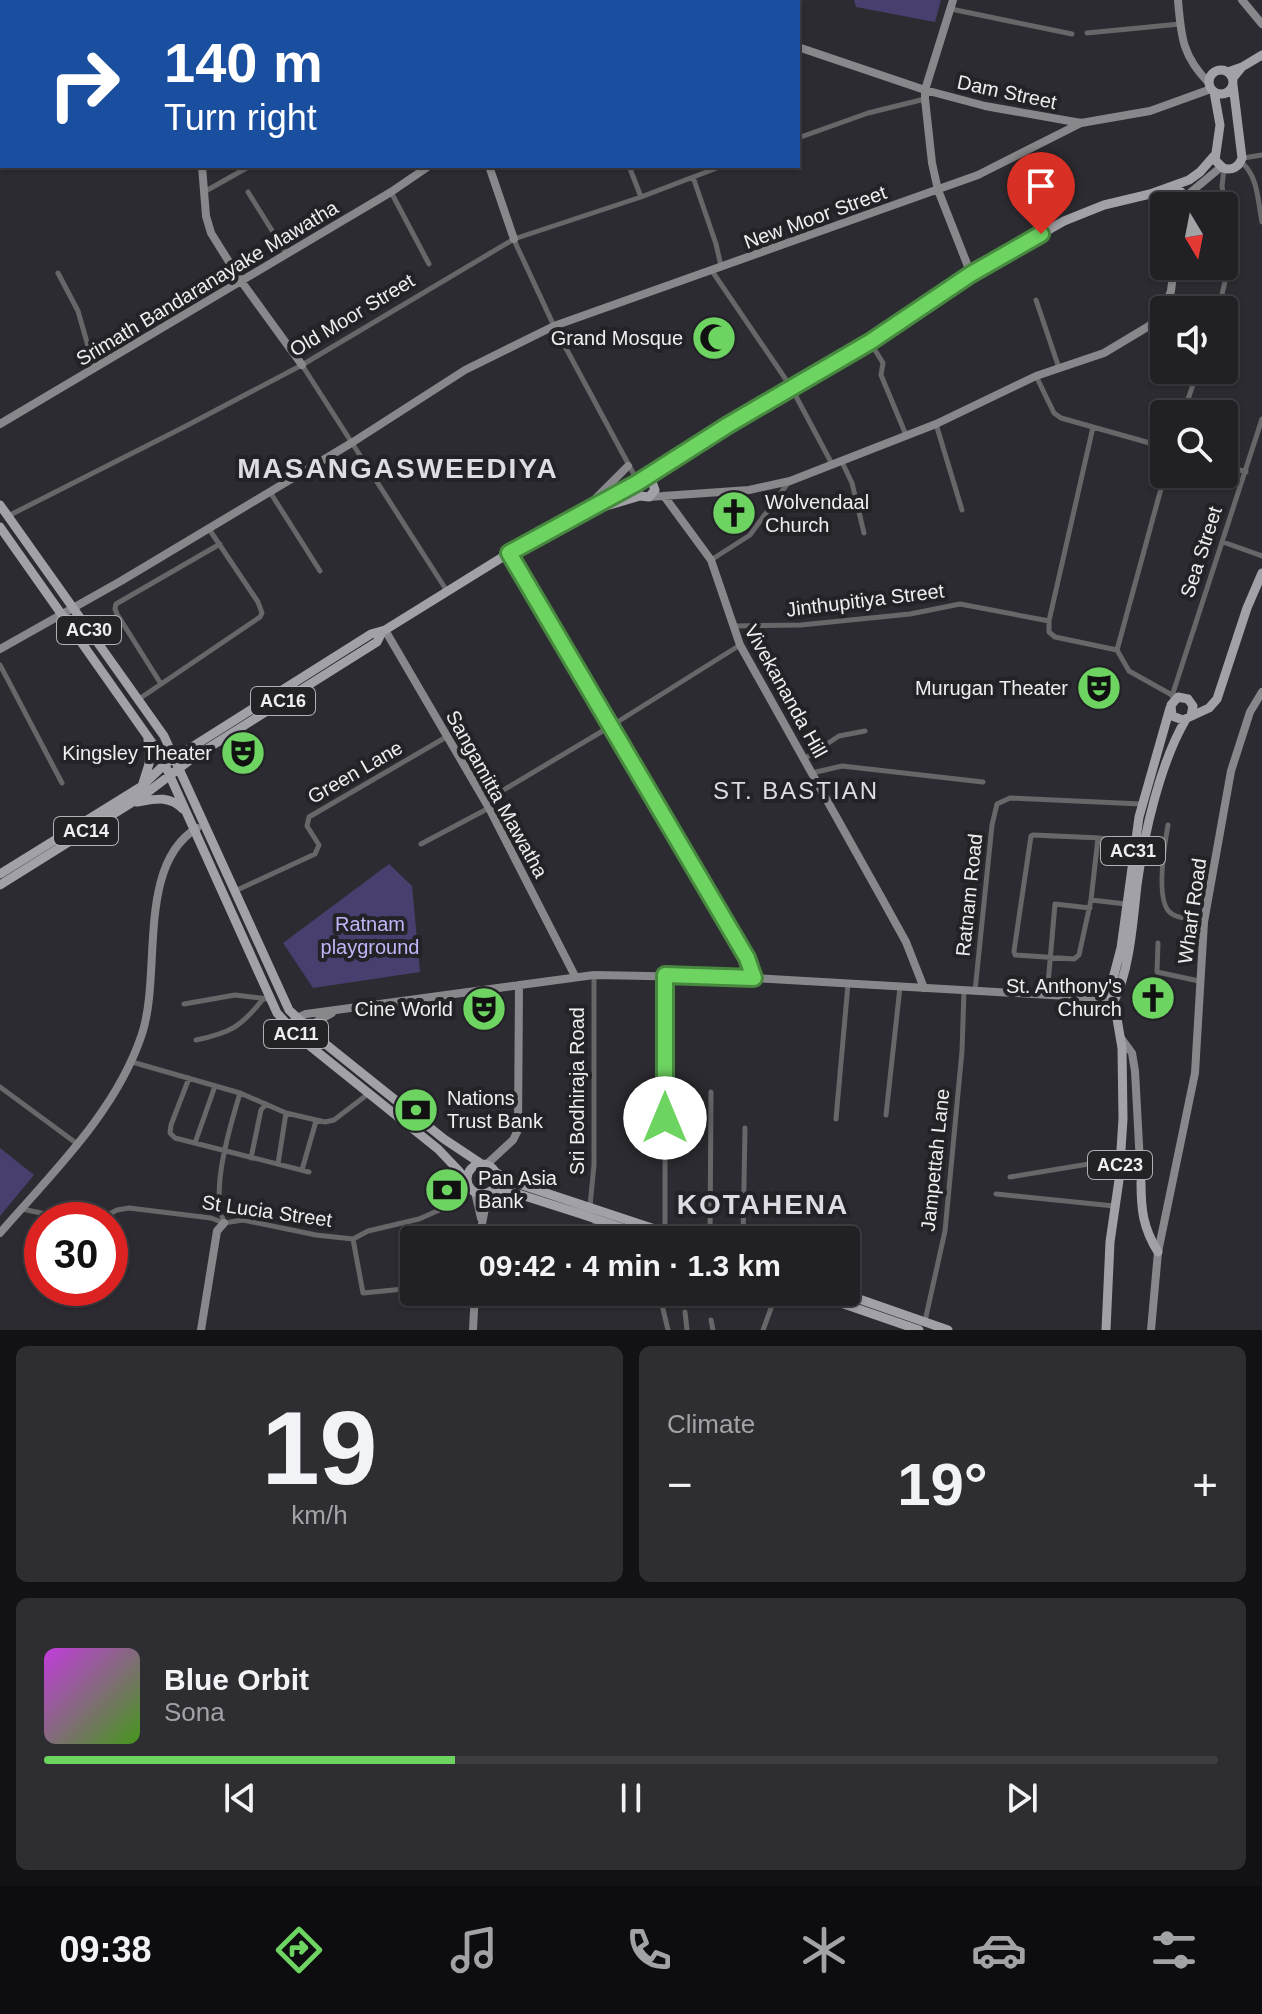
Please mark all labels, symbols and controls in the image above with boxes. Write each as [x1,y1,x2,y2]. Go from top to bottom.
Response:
text: 140 m [164,31,323,94]
icon: right [32,32,136,136]
street label: Dam Street [955,71,1059,113]
text: Turn right [164,97,317,138]
pin [1007,152,1075,234]
icon: arrive [1019,164,1063,208]
street label: New Moor Street [741,181,890,253]
north arrow [1150,192,1238,280]
map controls [1150,192,1238,488]
street label: Srimath Bandaranayake Mawatha [72,196,343,370]
street label: Old Moor Street [286,269,419,361]
button: sound [1150,296,1238,384]
mosque icon: Grand Mosque [690,314,738,362]
place label: Grand Mosque [551,327,683,349]
button: search [1150,400,1238,488]
district label: MASANGASWEEDIYA [237,453,559,484]
church icon: Wolvendaal Church [710,489,758,537]
place label: Wolvendaal Church [765,491,869,536]
street label: Sea Street [1176,503,1226,600]
street label: Jinthupitiya Street [785,579,946,621]
road number: AC30 [57,616,121,644]
street label: Vivekananda Hill [740,621,832,761]
theatre icon: Murugan Theater [1075,664,1123,712]
place label: Murugan Theater [915,677,1068,699]
road number: AC16 [251,687,315,715]
street label: Sangamitta Mawatha [442,707,553,882]
theatre icon: Kingsley Theater [219,729,267,777]
street label: Green Lane [304,736,406,808]
place label: Kingsley Theater [62,742,212,764]
district label: ST. BASTIAN [713,777,879,804]
road number: AC14 [54,817,118,845]
street label: Ratnam Road [952,832,986,958]
road number: AC31 [1101,837,1165,865]
street label: Wharf Road [1174,857,1210,965]
park label: Ratnam playground [321,913,419,958]
church icon: St. Anthony's Church [1129,974,1177,1022]
place label: St. Anthony's Church [1006,975,1122,1020]
theatre icon: Cine World [460,985,508,1033]
place label: Cine World [354,998,453,1020]
street label: Sri Bodhiraja Road [566,1007,588,1175]
road number: AC11 [264,1020,328,1048]
position arrow [623,1076,707,1160]
bank icon: Nations Trust Bank [392,1086,440,1134]
place label: Nations Trust Bank [447,1087,544,1132]
street label: Jampettah Lane [917,1088,953,1232]
road number: AC23 [1088,1151,1152,1179]
bank icon: Pan Asia Bank [423,1166,471,1214]
place label: Pan Asia Bank [478,1167,558,1212]
district label: KOTAHENA [677,1189,849,1220]
street label: St Lucia Street [201,1191,334,1231]
speed limit sign: 30 [24,1202,128,1306]
text: 09:42 · 4 min · 1.3 km [479,1249,781,1282]
text: 19 [262,1390,377,1506]
text: Climate [667,1409,755,1439]
text: 19° [897,1451,988,1518]
text: − [667,1460,693,1509]
text: + [1192,1460,1218,1509]
text: km/h [291,1500,348,1530]
text: Blue Orbit [164,1663,309,1696]
text: Sona [164,1697,225,1727]
icon: previous [218,1776,262,1820]
icon: pause [609,1776,653,1820]
icon: next [1000,1776,1044,1820]
icon: directions [271,1922,327,1978]
icon: music [446,1922,502,1978]
icon: phone [621,1922,677,1978]
icon: climate [796,1922,852,1978]
icon: car [971,1922,1027,1978]
icon: filters [1146,1922,1202,1978]
text: 09:38 [60,1929,152,1970]

